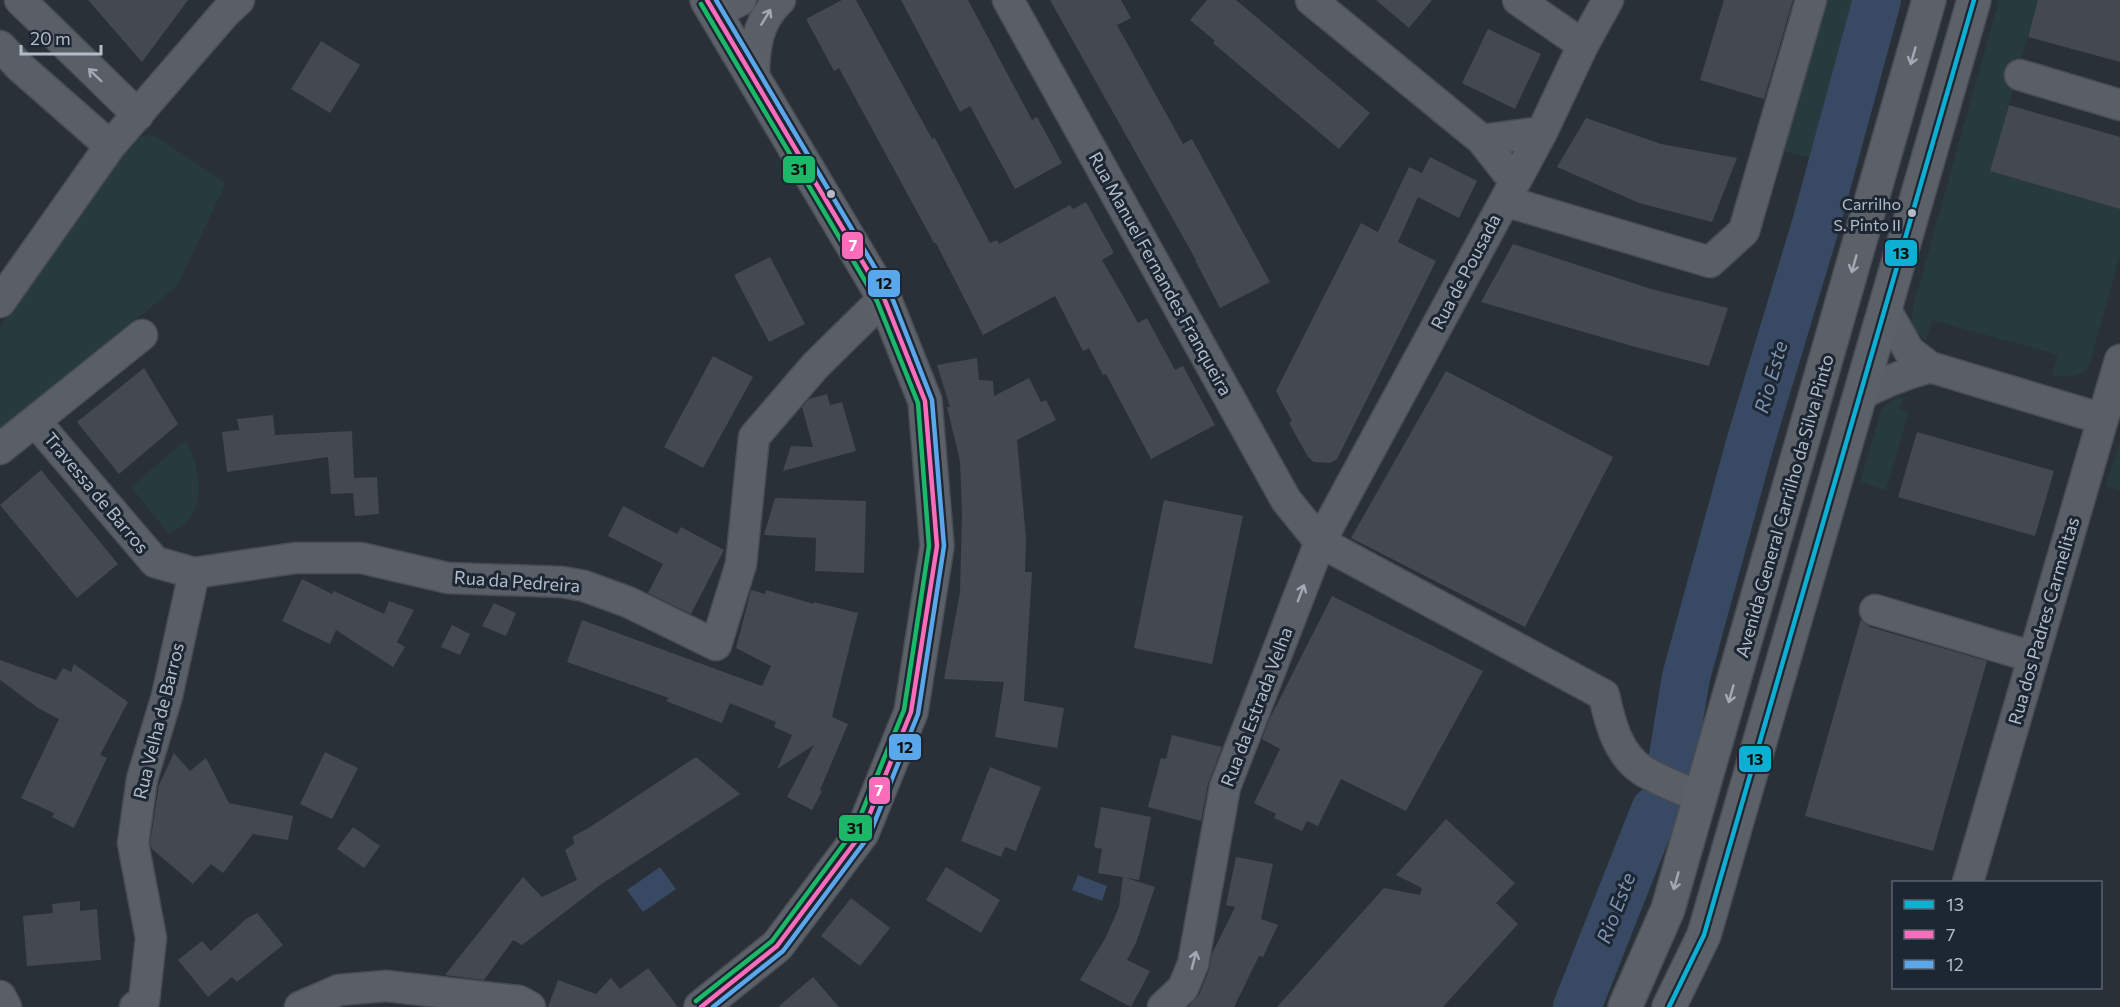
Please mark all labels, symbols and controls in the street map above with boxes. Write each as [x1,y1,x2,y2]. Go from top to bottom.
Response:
one-way arrow [761,9,773,26]
scale bar [21,18,100,56]
text: 20 m [30,27,71,49]
one-way arrow [1907,46,1918,65]
one-way arrow [87,68,102,82]
street label: Rua Manuel Fernandes Franqueira [1085,148,1237,399]
line badge: 31 [782,155,816,184]
text: 31 [791,159,807,178]
unlabelled marker [825,188,837,200]
place label: Carrilho S. Pinto II [1833,194,1901,234]
marker: Carrilho S. Pinto II [1906,207,1918,219]
street label: Rua de Pousada [1425,210,1505,333]
line badge: 7 [841,231,864,260]
text: 7 [849,235,858,254]
line badge: 13 [1884,239,1918,267]
text: 13 [1893,243,1909,262]
one-way arrow [1848,254,1859,273]
line badge: 12 [867,269,901,298]
text: 12 [876,273,892,292]
water label: Rio Este [1748,338,1792,416]
street label: Avenida General Carrilho da Silva Pinto [1730,352,1838,660]
street label: Travessa de Barros [40,427,154,557]
street label: Rua dos Padres Carmelitas [2003,514,2083,727]
street label: Rua da Pedreira [453,566,581,596]
one-way arrow [1296,584,1307,602]
street label: Rua da Estrada Velha [1216,624,1297,789]
street label: Rua Velha de Barros [128,640,188,801]
one-way arrow [1725,684,1736,703]
line badge: 12 [888,733,922,761]
text: 12 [897,737,913,756]
line badge: 13 [1738,745,1772,773]
text: 13 [1747,749,1763,768]
line badge: 7 [868,776,891,805]
text: 7 [875,780,884,799]
line badge: 31 [838,814,873,842]
text: 31 [847,818,863,837]
water label: Rio Este [1591,868,1640,946]
one-way arrow [1670,871,1681,890]
legend [1892,881,2102,989]
text: 13 [1946,893,1964,915]
text: 7 [1946,923,1956,945]
one-way arrow [1188,950,1200,969]
text: 12 [1946,953,1964,975]

